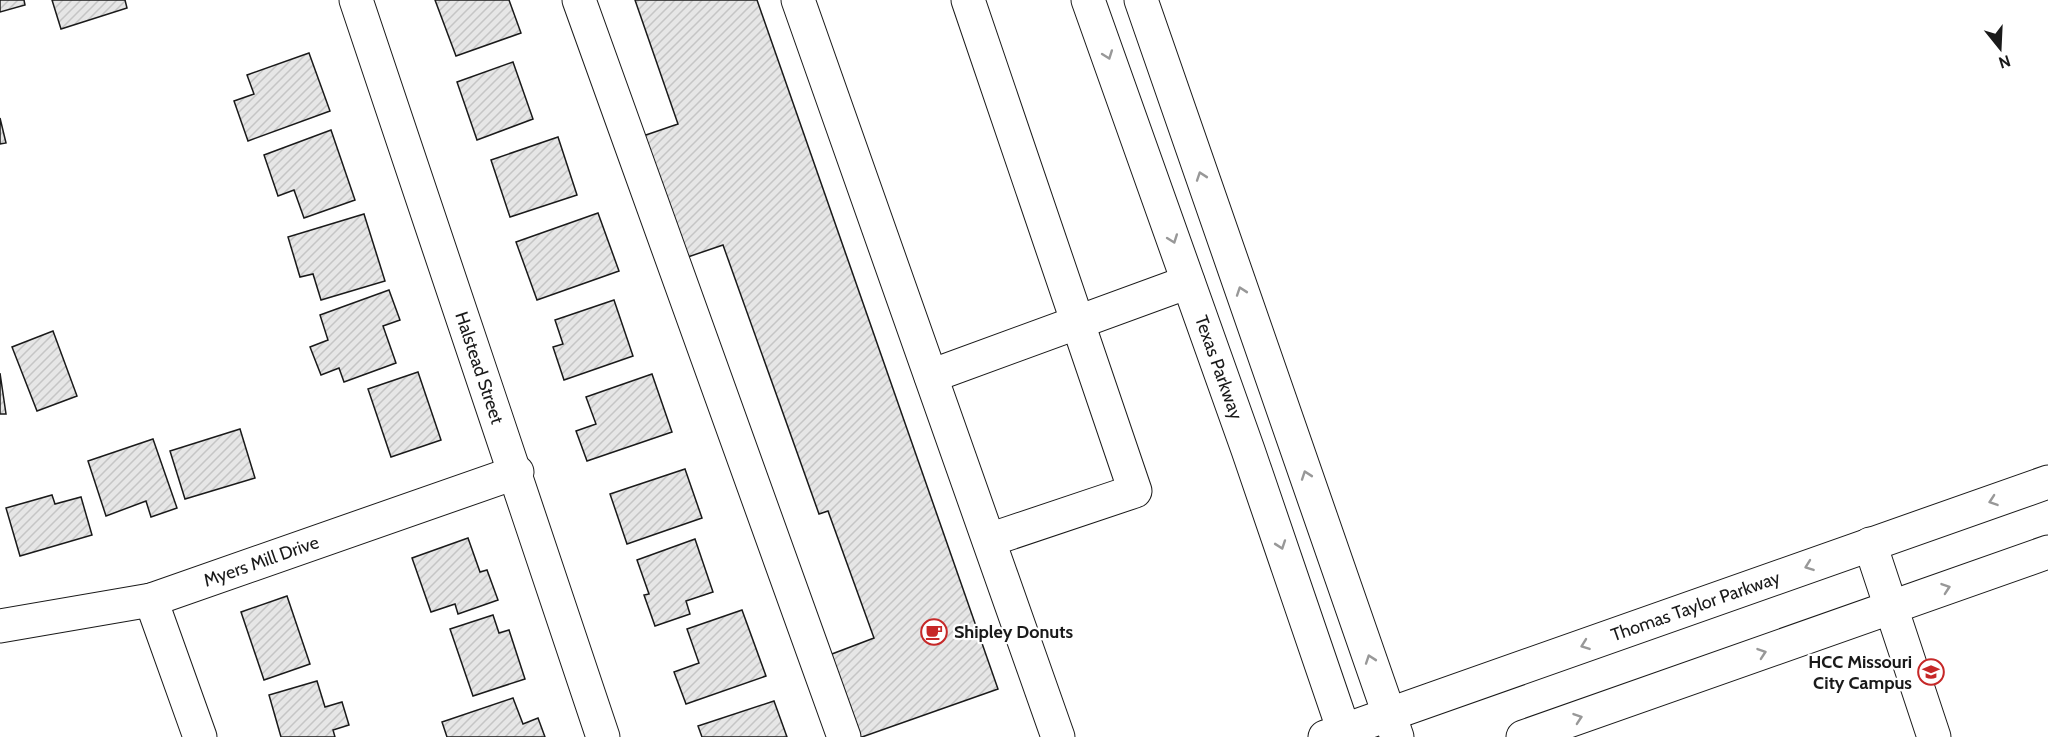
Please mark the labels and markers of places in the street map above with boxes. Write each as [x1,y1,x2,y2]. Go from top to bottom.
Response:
cafe icon: Shipley Donuts [919,617,949,647]
place label: Shipley Donuts [954,621,1073,643]
place label: HCC Missouri City Campus [1808,651,1912,694]
school or university icon: HCC Missouri City Campus [1916,657,1946,687]

